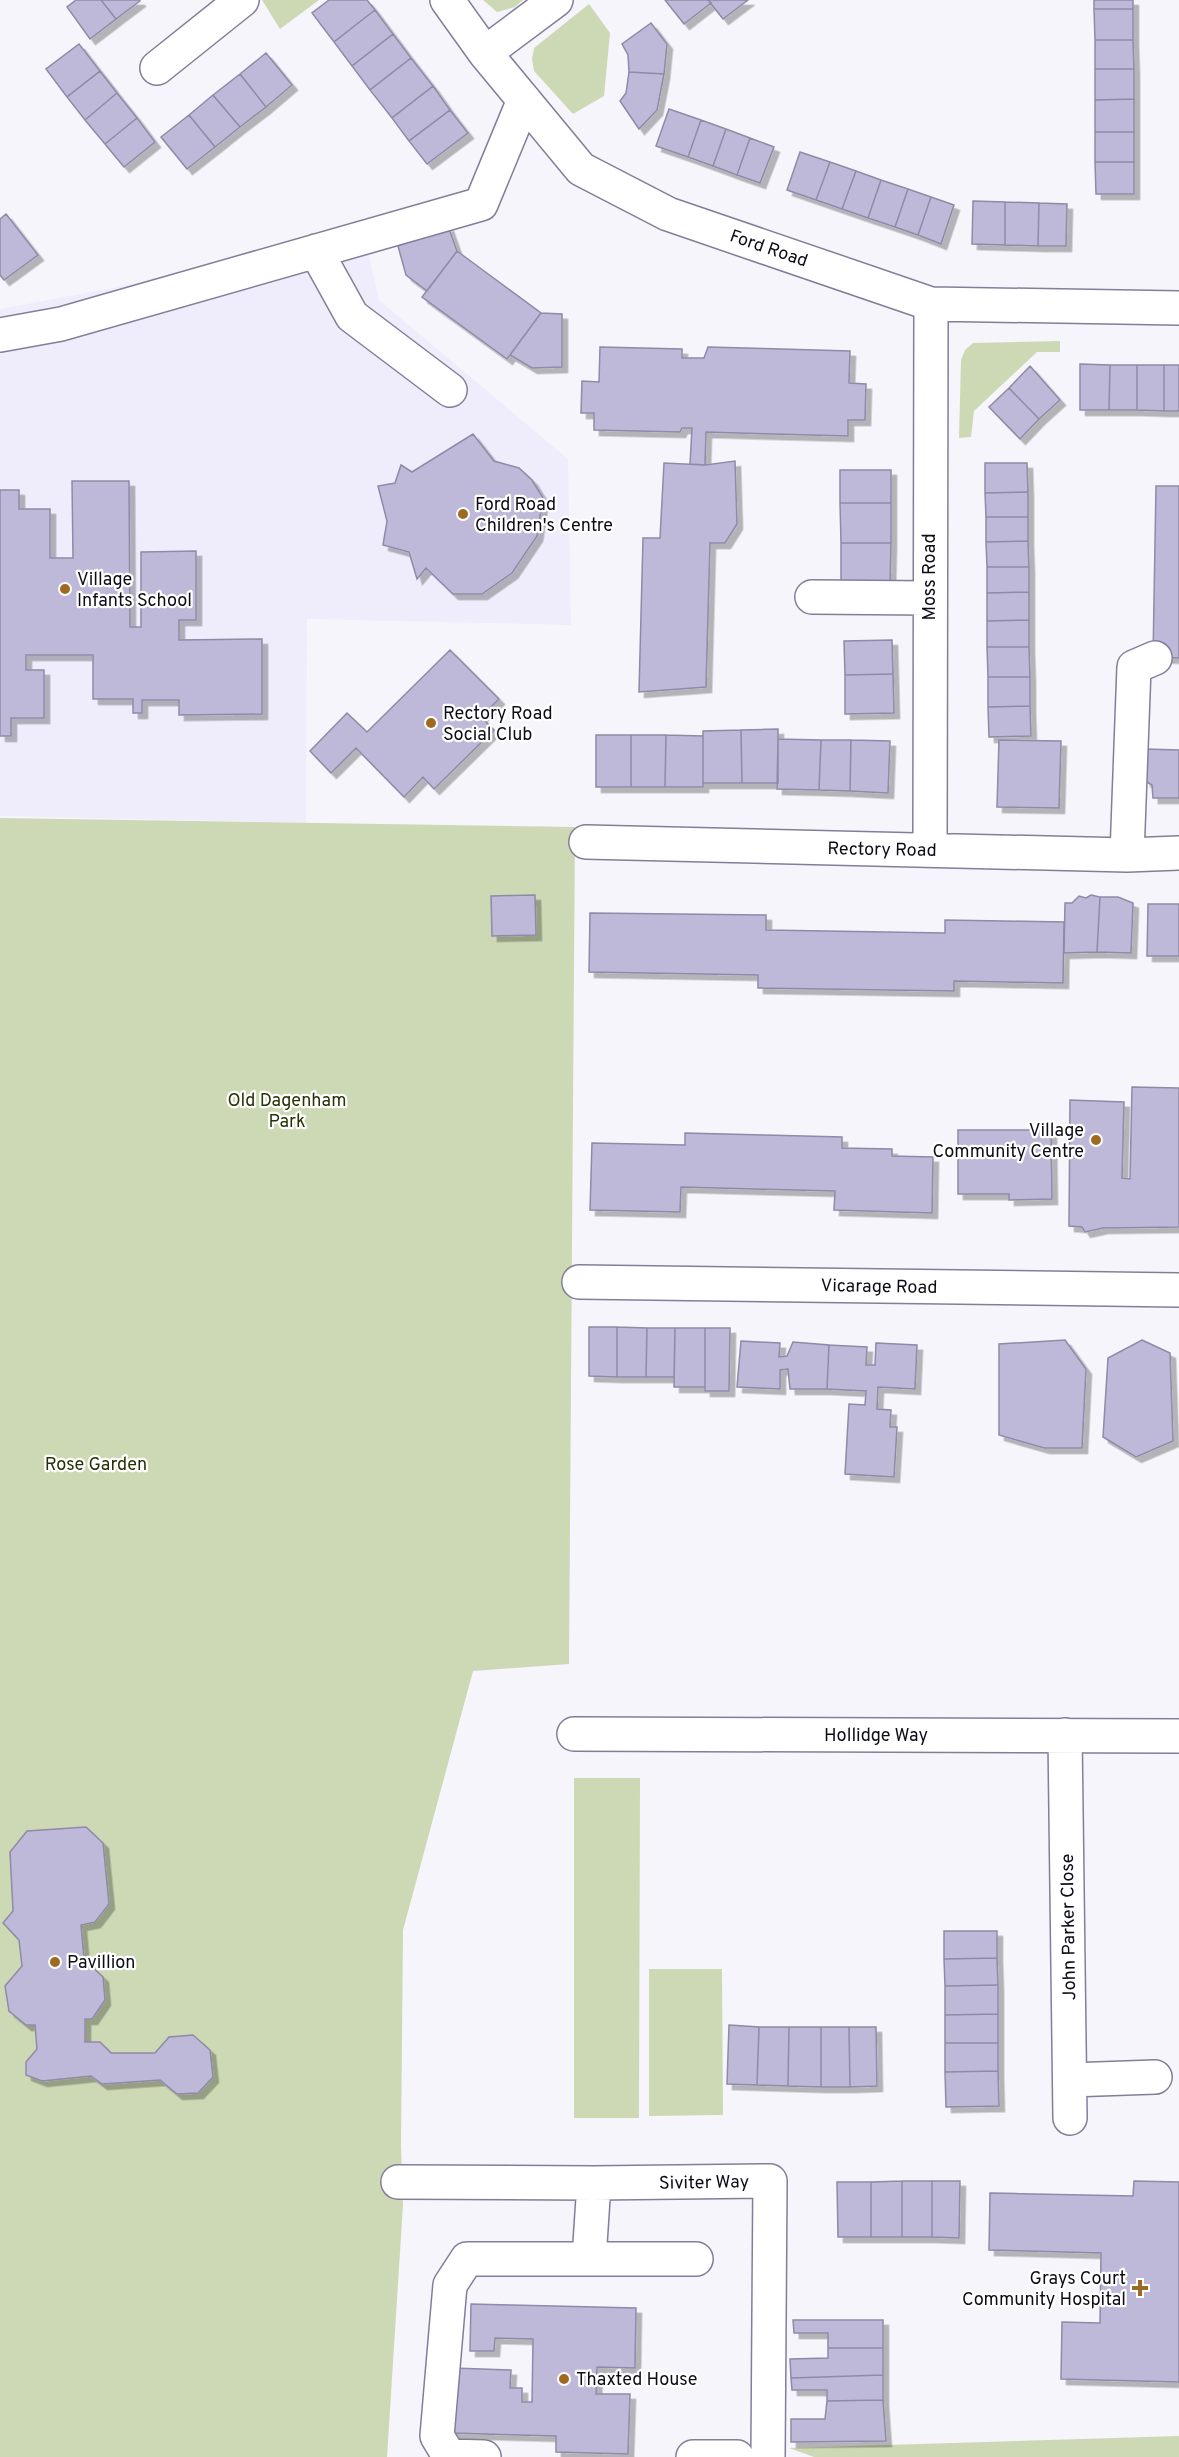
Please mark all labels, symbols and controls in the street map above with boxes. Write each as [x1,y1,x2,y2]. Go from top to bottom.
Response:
street label: Ford Road [726,225,811,274]
place label: Ford Road Children's Centre [475,494,613,538]
marker: Ford Road Children's Centre [456,507,470,521]
street label: Moss Road [919,533,942,621]
place label: Village Infants School [77,569,192,613]
marker: Village Infants School [58,582,72,596]
place label: Rectory Road Social Club [443,703,553,747]
marker: Rectory Road Social Club [424,716,438,730]
street label: Rectory Road [827,838,937,863]
park label: Old Dagenham Park [227,1090,347,1134]
place label: Village Community Centre [933,1120,1084,1164]
marker: Village Community Centre [1089,1133,1103,1147]
street label: Vicarage Road [820,1275,938,1300]
park label: Rose Garden [45,1454,147,1477]
street label: Hollidge Way [824,1725,928,1748]
street label: John Parker Close [1057,1854,1082,2000]
place label: Pavillion [67,1952,135,1975]
marker: Pavillion [48,1955,62,1969]
street label: Siviter Way [659,2171,749,2196]
place label: Grays Court Community Hospital [962,2268,1126,2312]
marker: Grays Court Community Hospital [1131,2279,1149,2297]
place label: Thaxted House [576,2369,697,2392]
marker: Thaxted House [557,2372,571,2386]

